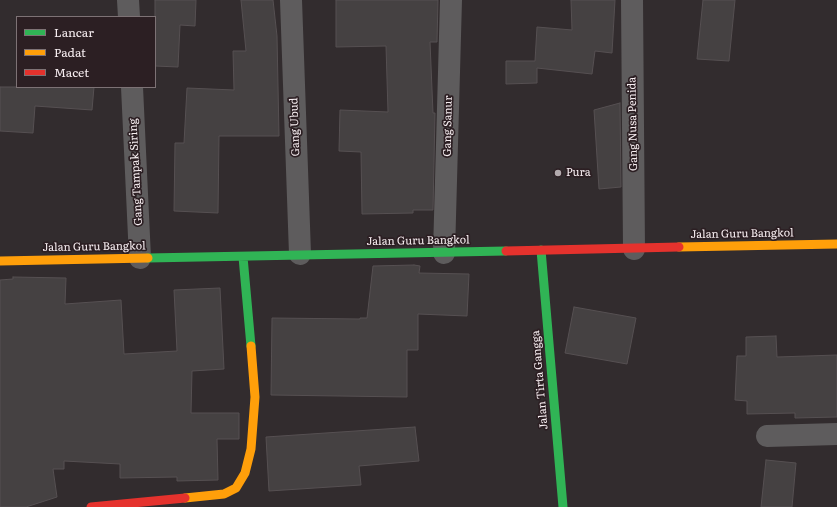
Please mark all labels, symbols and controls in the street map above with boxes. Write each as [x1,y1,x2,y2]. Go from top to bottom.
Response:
legend [16,16,156,88]
text: Lancar [54,23,94,41]
text: Padat [54,43,86,61]
text: Macet [54,63,89,81]
street label: Gang Nusa Penida [626,77,640,171]
street label: Gang Sanur [441,95,455,157]
street label: Gang Ubud [287,97,303,157]
street label: Gang Tampak Siring [127,118,145,226]
place label: Pura [566,166,591,180]
marker: Pura [553,168,563,178]
street label: Jalan Guru Bangkol [690,227,794,241]
street label: Jalan Guru Bangkol [366,234,470,248]
street label: Jalan Guru Bangkol [42,240,146,254]
street label: Jalan Tirta Gangga [529,330,551,430]

